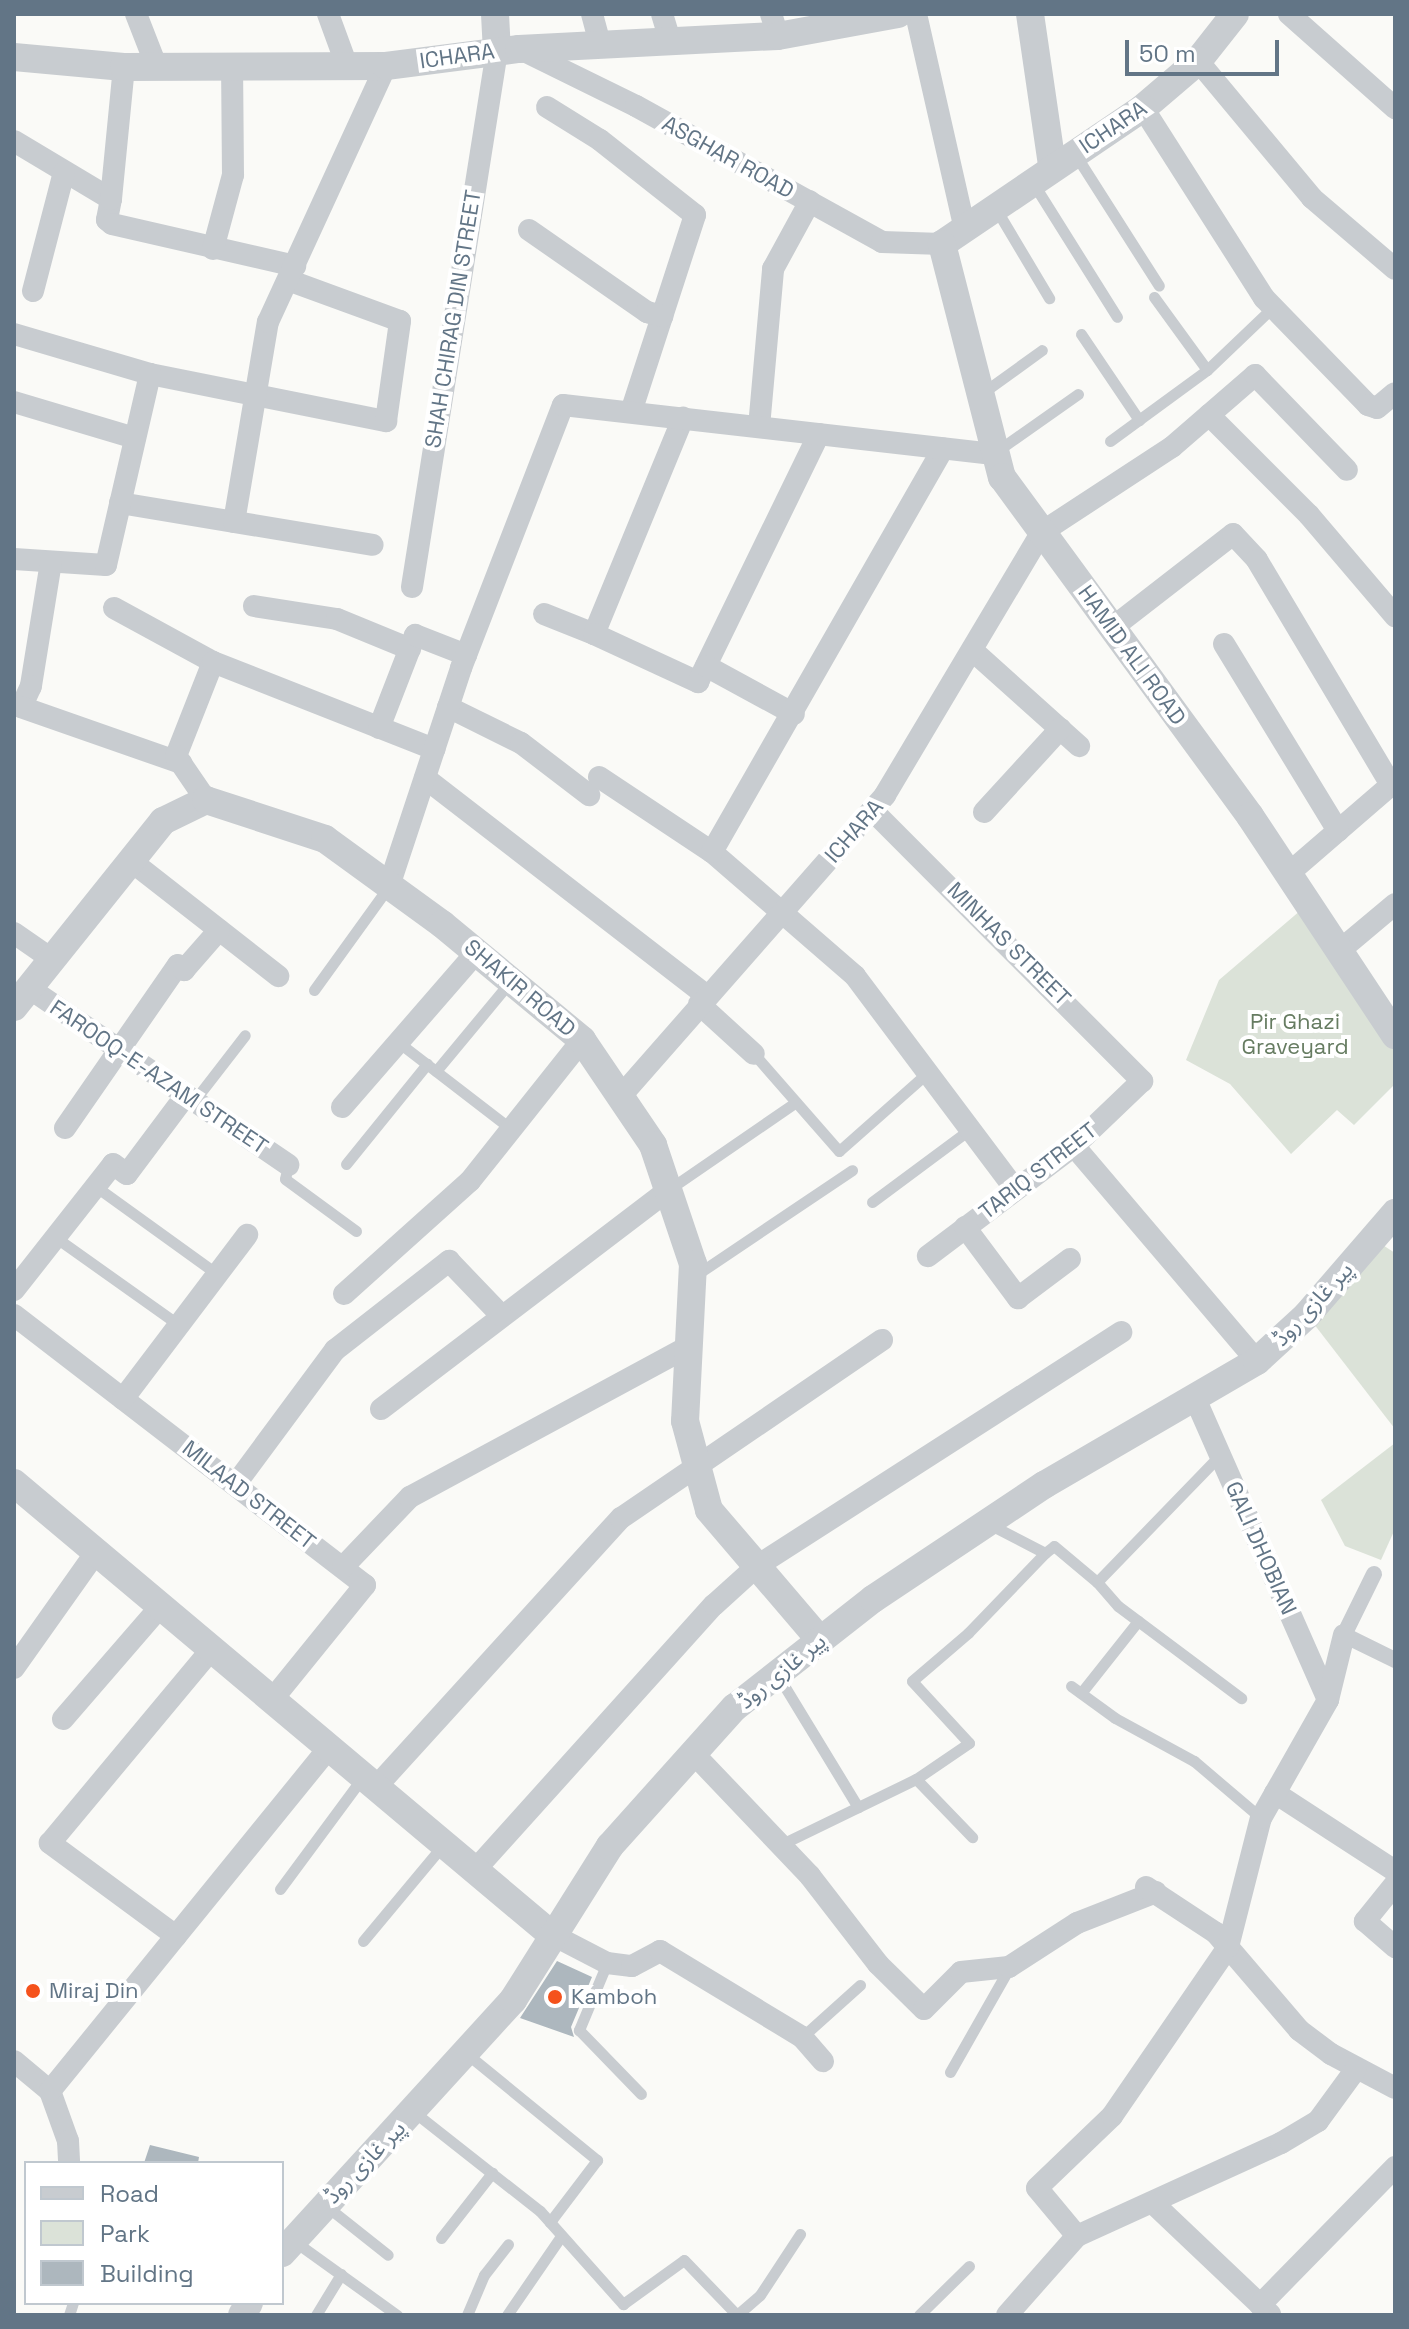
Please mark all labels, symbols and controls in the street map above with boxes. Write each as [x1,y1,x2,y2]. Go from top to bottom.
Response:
scale bar [1129,24,1283,74]
street label: ICHARA [418,38,496,74]
text: 50 m [1139,38,1196,69]
street label: ICHARA [1074,95,1152,159]
street label: ASGHAR ROAD [658,110,798,204]
street label: SHAH CHIRAG DIN STREET [420,188,486,450]
street label: HAMID ALI ROAD [1072,580,1192,730]
street label: ICHARA [819,794,889,868]
street label: MINHAS STREET [942,877,1076,1011]
street label: SHAKIR ROAD [459,934,581,1042]
street label: FAROOQ-E-AZAM STREET [45,994,273,1160]
park label: Pir Ghazi Graveyard [1241,1008,1349,1060]
street label: TARIQ STREET [974,1117,1102,1225]
street label: پیر غازی روڈ [1267,1256,1359,1352]
street label: MILAAD STREET [177,1435,321,1555]
street label: GALI DHOBIAN [1220,1477,1302,1619]
street label: پیر غازی روڈ [733,1628,831,1714]
place label: Miraj Din [49,1978,139,2004]
marker: Miraj Din [24,1982,42,2000]
place label: Kamboh [571,1984,657,2010]
marker: Kamboh [546,1988,564,2006]
street label: پیر غازی روڈ [319,2115,411,2209]
legend [24,2161,284,2305]
text: Road [100,2178,159,2209]
text: Park [100,2218,150,2249]
text: Building [100,2258,194,2289]

